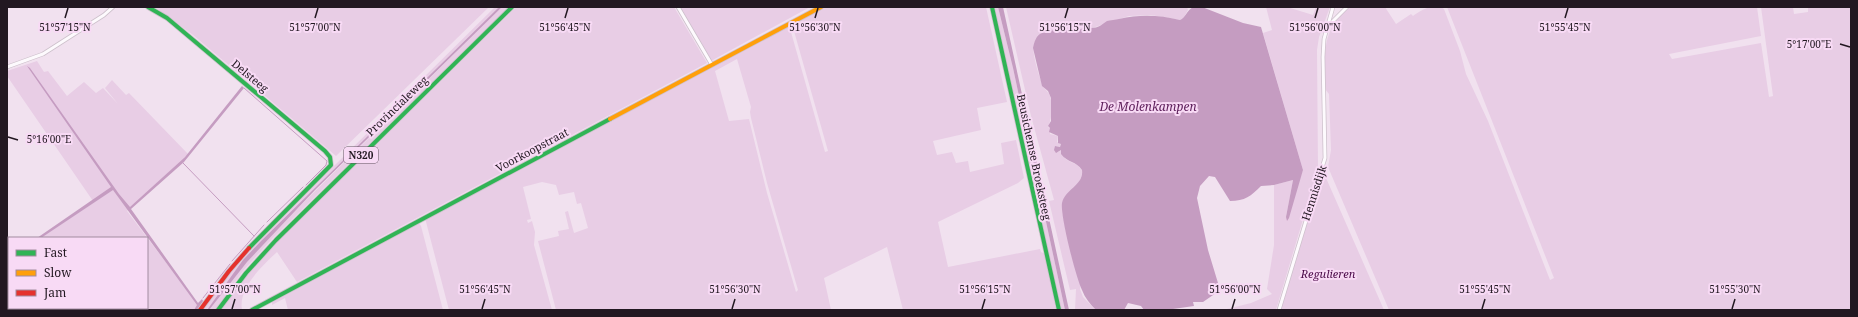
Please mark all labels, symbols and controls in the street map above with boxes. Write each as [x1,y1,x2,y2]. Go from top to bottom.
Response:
text: 51°57'15"N [39,20,91,34]
text: 51°57'00"N [289,20,341,34]
text: 51°56'45"N [539,20,591,34]
text: 51°56'30"N [789,20,841,34]
text: 51°56'15"N [1039,20,1091,34]
text: 51°56'00"N [1289,20,1341,34]
text: 51°55'45"N [1539,20,1591,34]
text: 5°17'00"E [1787,37,1831,51]
street label: Delsteeg [229,56,272,95]
street label: Provincialeweg [362,72,431,139]
street label: Beusichemse Broeksteeg [1014,92,1055,221]
water label: De Molenkampen [1098,98,1197,115]
street label: Voorkoopstraat [493,124,571,175]
text: 5°16'00"E [27,132,71,146]
road number: N320 [344,147,378,163]
street label: Hennisdijk [1298,163,1330,222]
legend [8,237,148,309]
text: Fast [44,244,67,261]
text: Slow [44,264,72,281]
park label: Regulieren [1300,266,1356,281]
text: 51°57'00"N [209,282,261,296]
text: 51°56'45"N [459,282,511,296]
text: 51°56'30"N [709,282,761,296]
text: 51°56'15"N [959,282,1011,296]
text: 51°56'00"N [1209,282,1261,296]
text: 51°55'45"N [1459,282,1511,296]
text: 51°55'30"N [1709,282,1761,296]
text: Jam [43,284,66,301]

